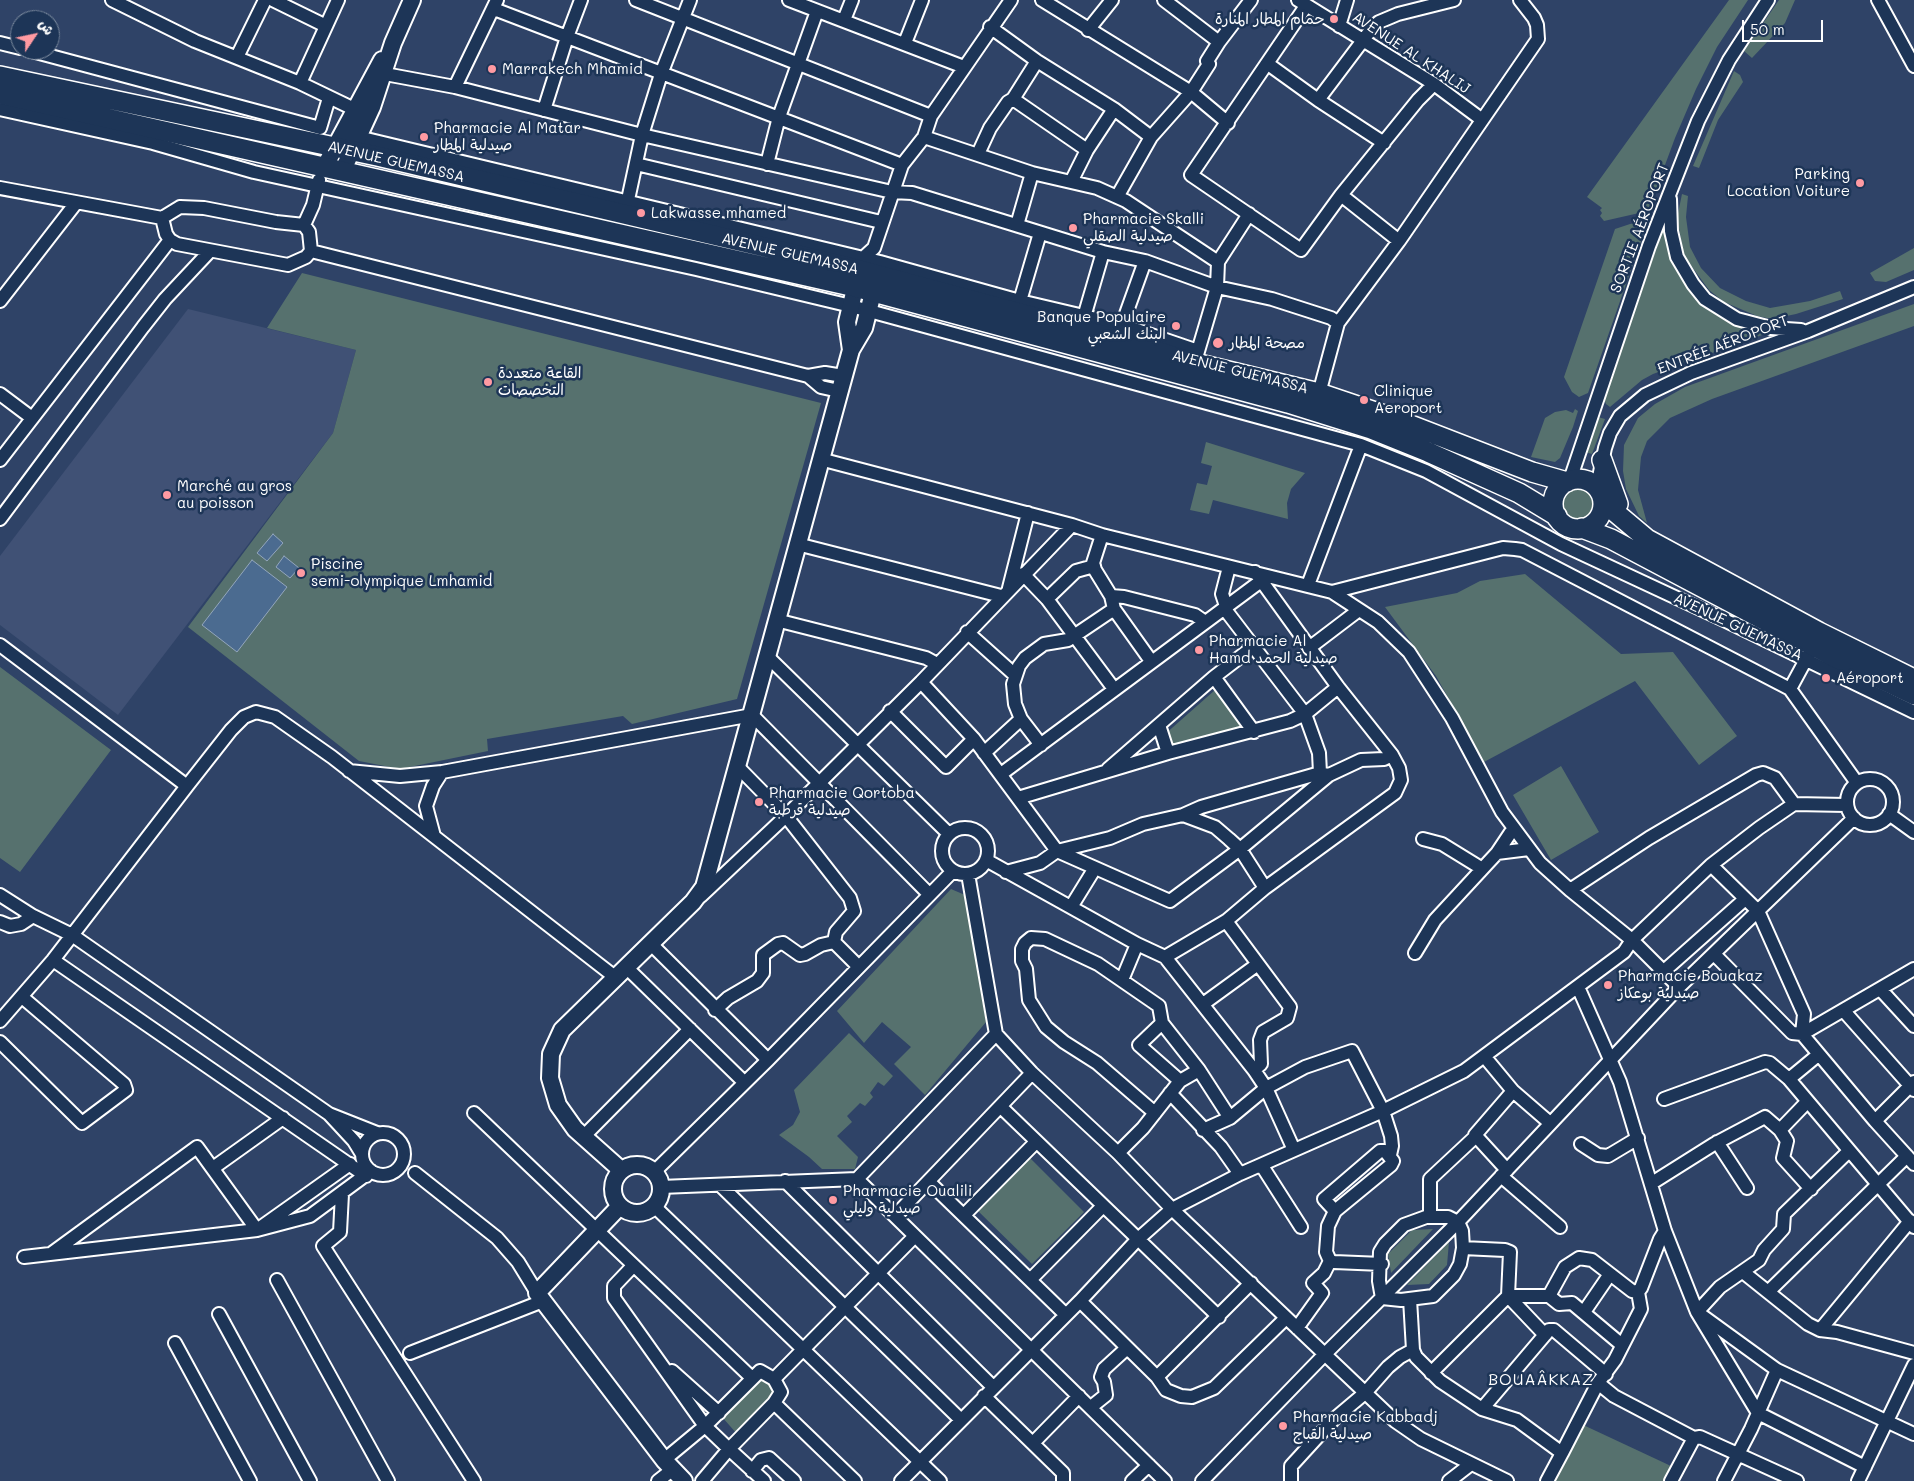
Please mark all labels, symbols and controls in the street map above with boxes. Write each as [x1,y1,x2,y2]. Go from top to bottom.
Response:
street label: AVENUE AL KHALIJ [1349,8,1473,98]
north arrow [10,10,60,60]
place label: حمام المطار المنارة [1215,10,1324,28]
scale bar [1744,10,1825,42]
marker: حمام المطار المنارة [1328,13,1340,25]
text: ش [35,15,59,39]
text: 50 m [1750,19,1785,39]
place label: Marrakech Mhamid [502,60,643,78]
marker: Marrakech Mhamid [486,63,498,75]
place label: Pharmacie Al Matar صيدلية المطار [434,119,581,154]
marker: Pharmacie Al Matar صيدلية المطار [418,131,430,143]
street label: AVENUE GUEMASSA [326,137,466,187]
street label: SORTIE AÉROPORT [1607,160,1673,296]
place label: Parking Location Voiture [1727,165,1850,200]
marker: Parking Location Voiture [1854,177,1866,189]
place label: Lakwasse mhamed [651,204,786,222]
marker: Lakwasse mhamed [635,207,647,219]
place label: Pharmacie Skalli صيدلية الصقلي [1083,210,1204,245]
marker: Pharmacie Skalli صيدلية الصقلي [1067,222,1079,234]
street label: AVENUE GUEMASSA [720,229,860,279]
place label: Banque Populaire البنك الشعبي [1037,308,1166,343]
street label: ENTRÉE AÉROPORT [1655,312,1791,378]
marker: Banque Populaire البنك الشعبي [1170,320,1182,332]
place label: مصحة المطار [1229,334,1305,352]
marker: مصحة المطار [1211,336,1225,350]
street label: AVENUE GUEMASSA [1170,346,1310,398]
place label: القاعة متعددة التخصصات [498,364,581,399]
marker: القاعة متعددة التخصصات [482,376,494,388]
place label: Clinique Aeroport [1374,382,1442,417]
marker: Clinique Aeroport [1358,394,1370,406]
place label: Marché au gros au poisson [177,477,292,512]
marker: Marché au gros au poisson [161,489,173,501]
place label: Piscine semi-olympique Lmhamid [311,555,492,590]
marker: Piscine semi-olympique Lmhamid [295,567,307,579]
street label: AVENUE GUEMASSA [1671,589,1805,665]
place label: Pharmacie Al Hamd صيدلية الحمد [1209,632,1338,667]
marker: Pharmacie Al Hamd صيدلية الحمد [1193,644,1205,656]
place label: Aéroport [1836,669,1904,687]
marker: Aéroport [1820,672,1832,684]
place label: Pharmacie Qortoba صيدلية قرطبة [769,784,915,819]
marker: Pharmacie Qortoba صيدلية قرطبة [753,796,765,808]
place label: Pharmacie Bouakaz صيدلية بوعكاز [1618,967,1763,1002]
marker: Pharmacie Bouakaz صيدلية بوعكاز [1602,979,1614,991]
place label: Pharmacie Oualili صيدلية وليلي [843,1182,972,1217]
marker: Pharmacie Oualili صيدلية وليلي [827,1194,839,1206]
district label: BOUAÂKKAZ [1487,1370,1595,1390]
place label: Pharmacie Kabbadj صيدلية القباج [1293,1408,1438,1443]
marker: Pharmacie Kabbadj صيدلية القباج [1277,1420,1289,1432]

